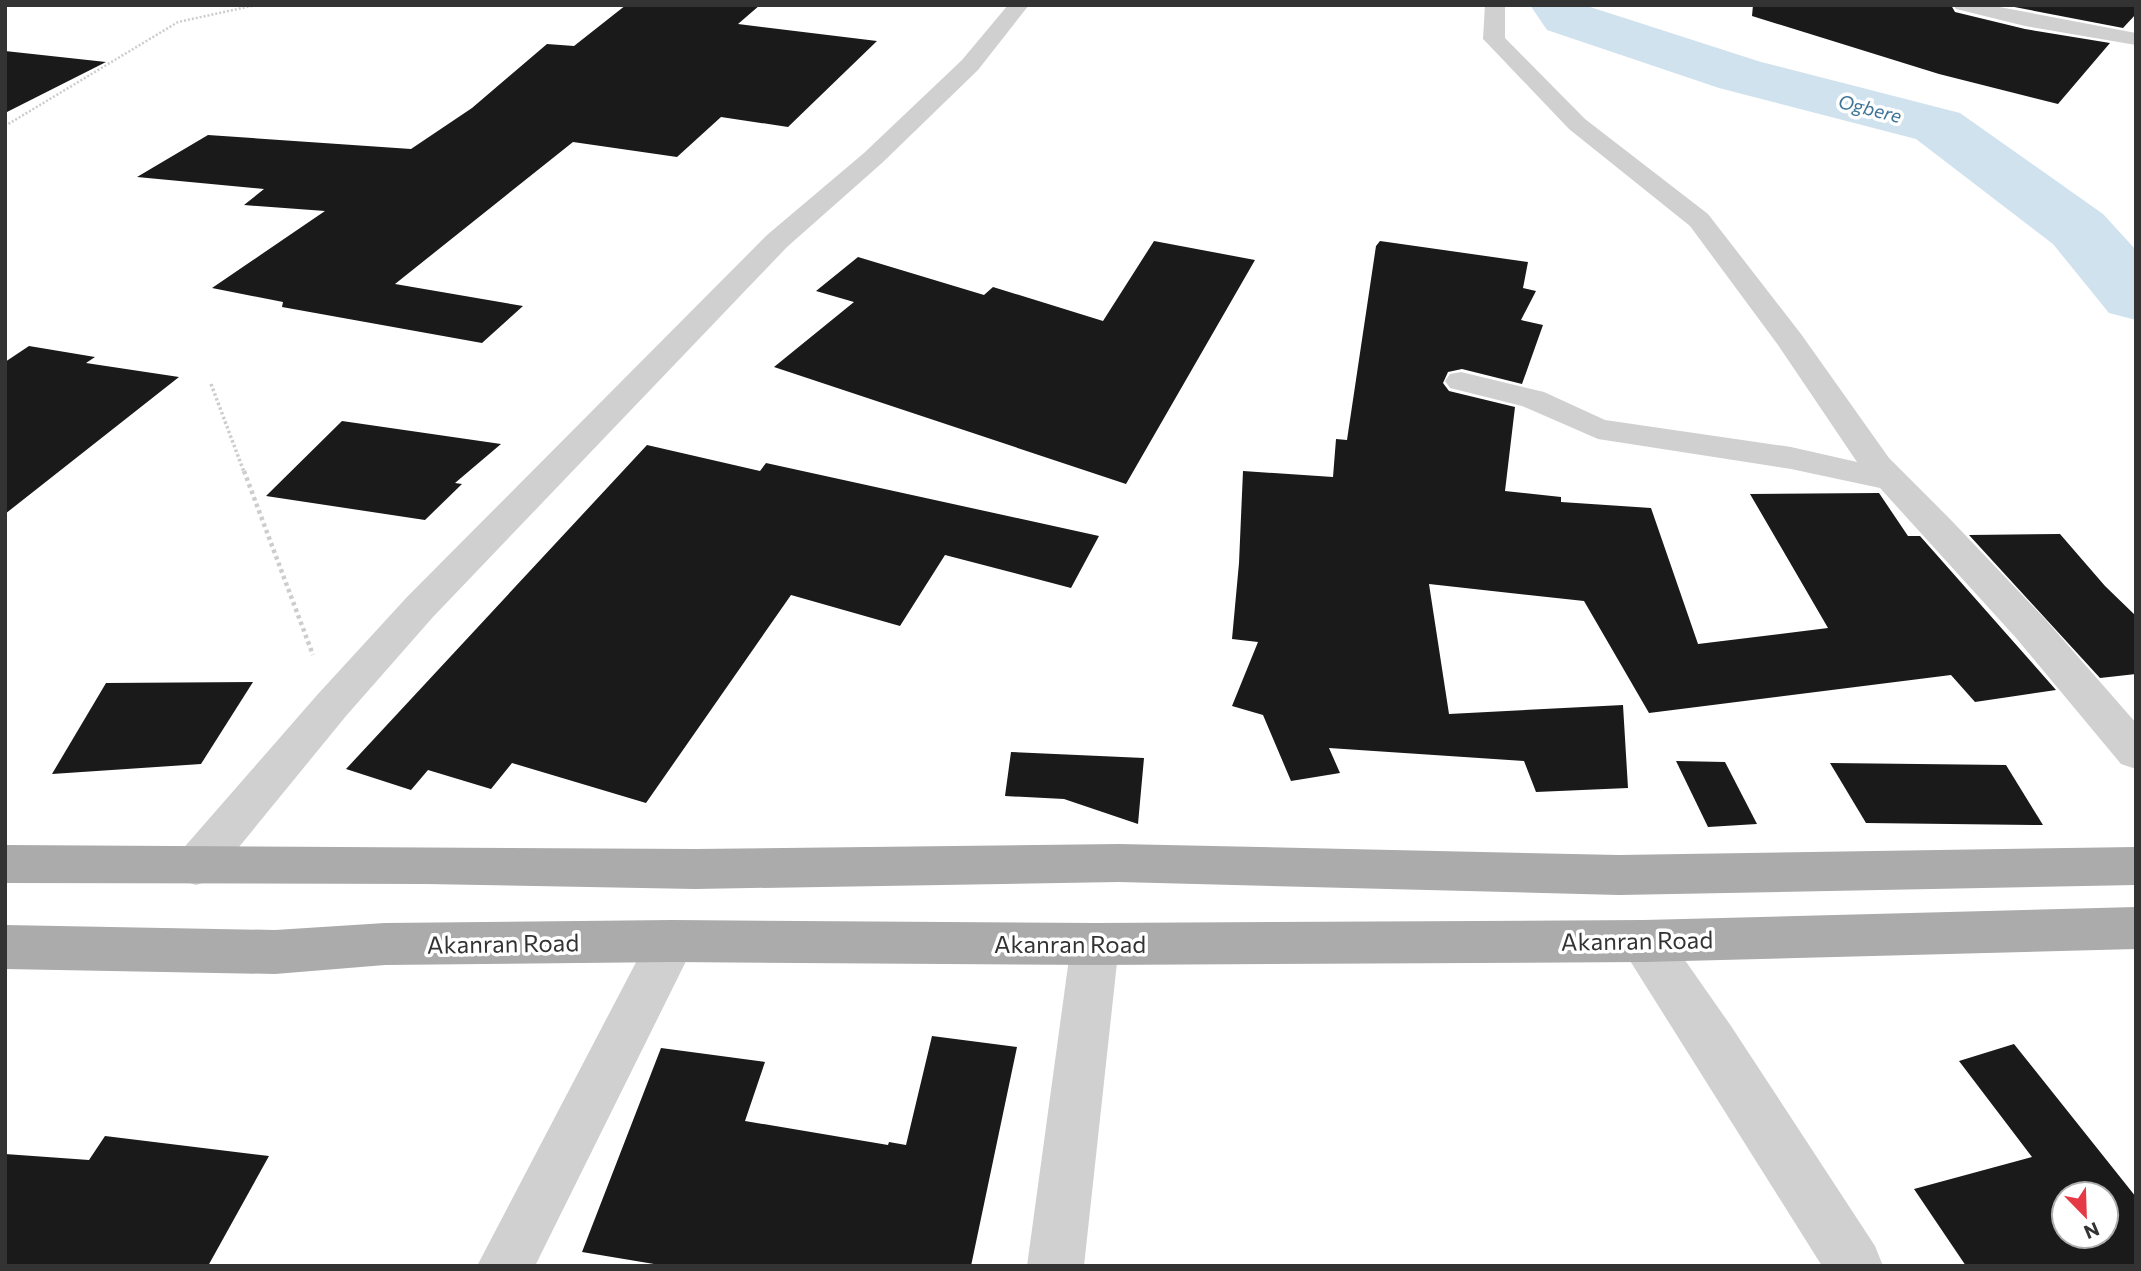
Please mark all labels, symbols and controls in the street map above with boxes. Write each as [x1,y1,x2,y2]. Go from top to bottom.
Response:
water label: Ogbere [1836,89,1904,127]
street label: Akanran Road [1561,924,1713,956]
street label: Akanran Road [427,927,579,959]
street label: Akanran Road [994,929,1146,958]
north arrow [2050,1180,2120,1250]
text: N [2081,1218,2103,1244]

